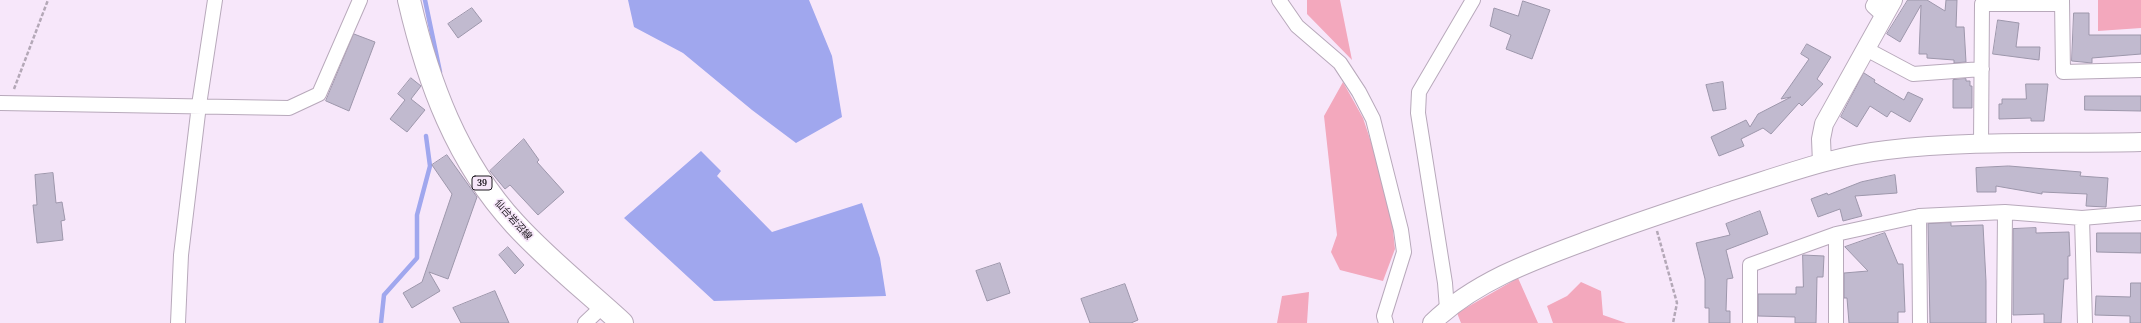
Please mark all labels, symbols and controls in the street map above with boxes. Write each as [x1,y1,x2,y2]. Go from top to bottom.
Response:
road number: 39 [472,176,492,190]
street label: 仙台岩沼線 [492,197,534,243]

